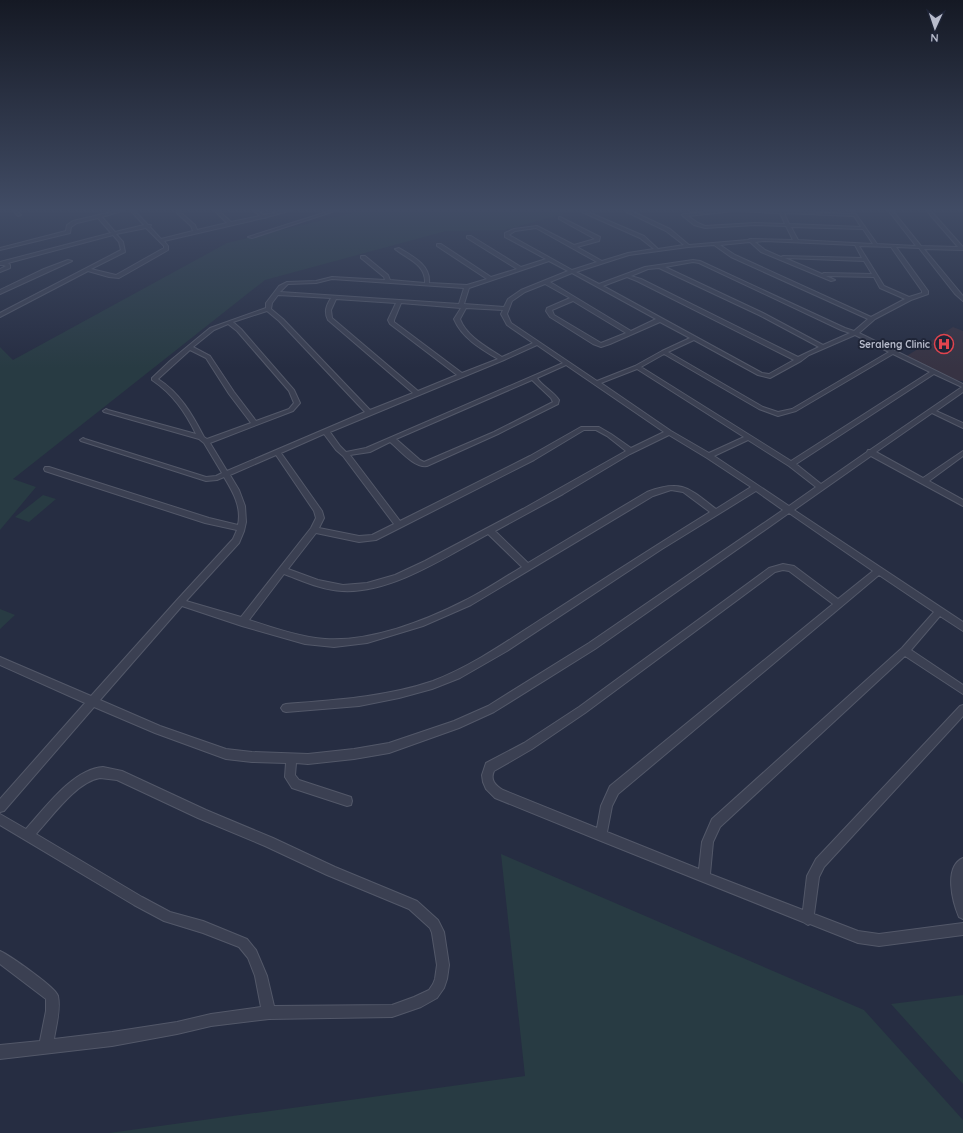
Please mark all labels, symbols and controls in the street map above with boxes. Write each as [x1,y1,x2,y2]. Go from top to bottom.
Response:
north arrow [915,8,955,48]
text: N [930,31,939,45]
hospital icon: Seraleng Clinic [933,333,955,355]
place label: Seraleng Clinic [859,338,930,351]

